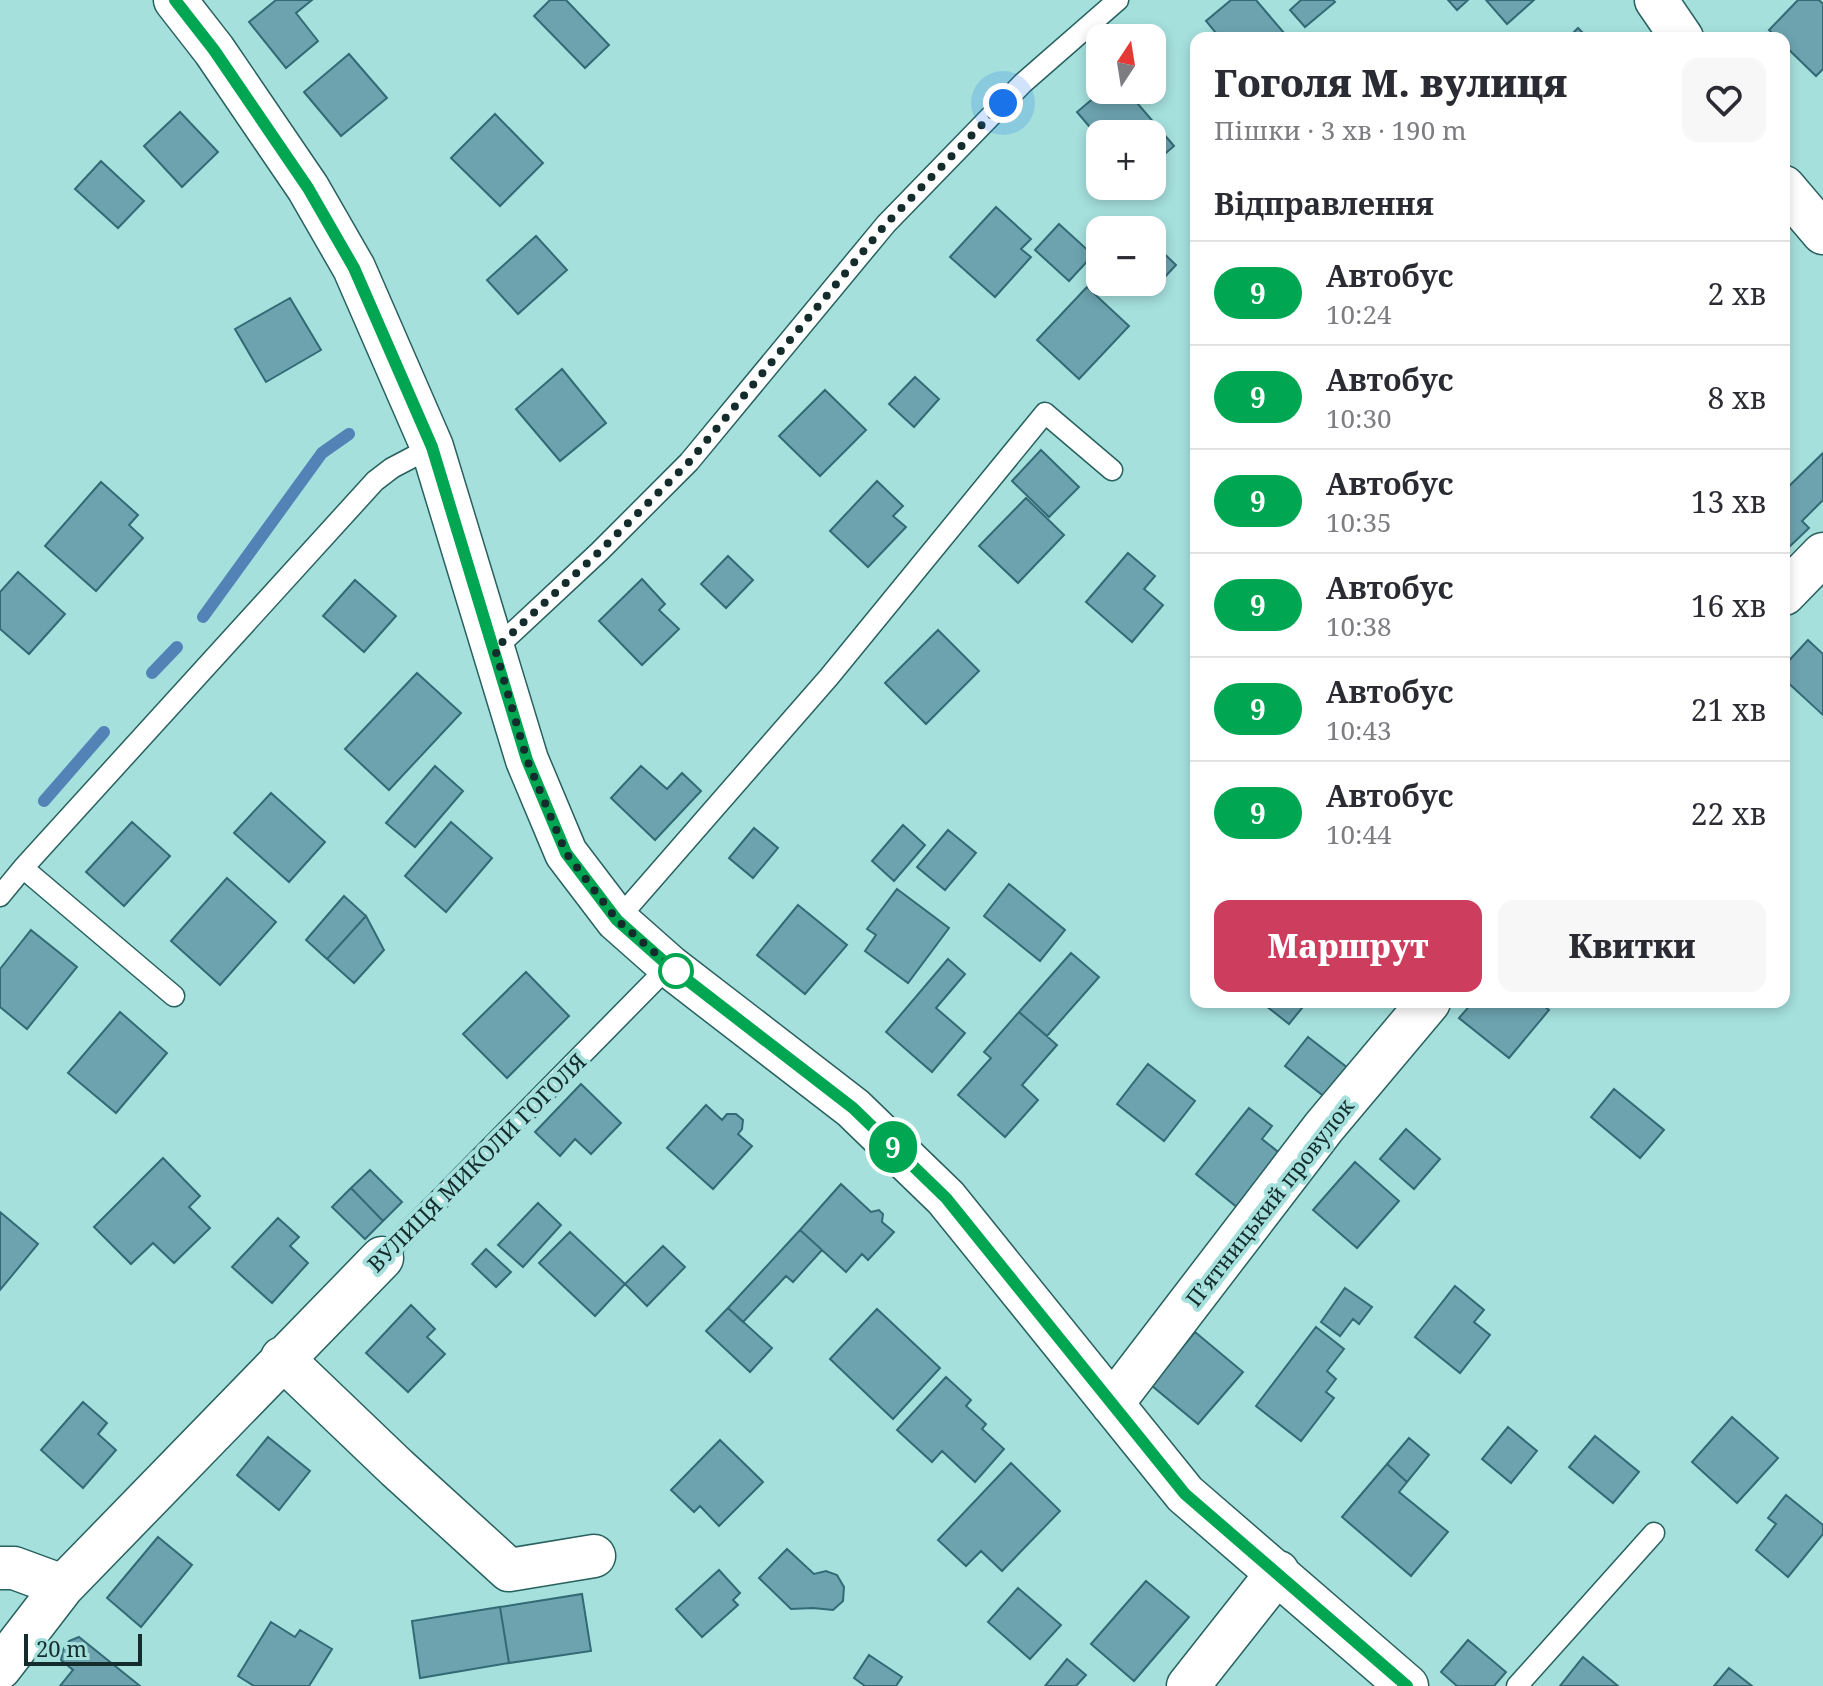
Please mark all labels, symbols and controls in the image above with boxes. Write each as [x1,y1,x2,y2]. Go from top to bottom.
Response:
north arrow [1086,24,1166,104]
map controls [1086,24,1166,296]
text: Гоголя М. вулиця [1214,56,1567,108]
button: heart [1682,58,1766,142]
your location [983,83,1023,123]
text: Пішки · 3 хв · 190 m [1214,112,1467,148]
button: + [1086,120,1166,200]
text: Відправлення [1214,183,1434,224]
button: − [1086,216,1166,296]
text: Автобус [1326,255,1453,296]
text: 2 хв [1708,273,1766,314]
text: 9 [1250,274,1266,312]
text: 10:24 [1326,296,1392,332]
text: Автобус [1326,359,1453,400]
text: 8 хв [1708,377,1766,418]
text: 9 [1250,378,1266,416]
text: 10:30 [1326,400,1392,436]
text: Автобус [1326,463,1453,504]
text: 13 хв [1691,481,1766,522]
text: 9 [1250,482,1266,520]
text: 10:35 [1326,504,1392,540]
text: Автобус [1326,567,1453,608]
text: 16 хв [1691,585,1766,626]
text: 9 [1250,586,1266,624]
text: 10:38 [1326,608,1392,644]
text: Автобус [1326,671,1453,712]
text: 21 хв [1691,689,1766,730]
text: 9 [1250,690,1266,728]
text: 10:43 [1326,712,1392,748]
text: Автобус [1326,775,1453,816]
text: 22 хв [1691,793,1766,834]
text: 9 [1250,794,1266,832]
text: 10:44 [1326,816,1392,852]
button: Маршрут [1214,900,1482,992]
button: Квитки [1498,900,1766,992]
unlabelled marker [659,954,693,988]
street label: ВУЛИЦЯ МИКОЛИ ГОГОЛЯ [360,1046,592,1278]
street label: Пʼятницький провулок [1178,1091,1360,1312]
line badge: 9 [867,1121,919,1173]
text: 9 [885,1128,901,1166]
scale bar [24,1630,142,1666]
text: 20 m [36,1633,87,1663]

